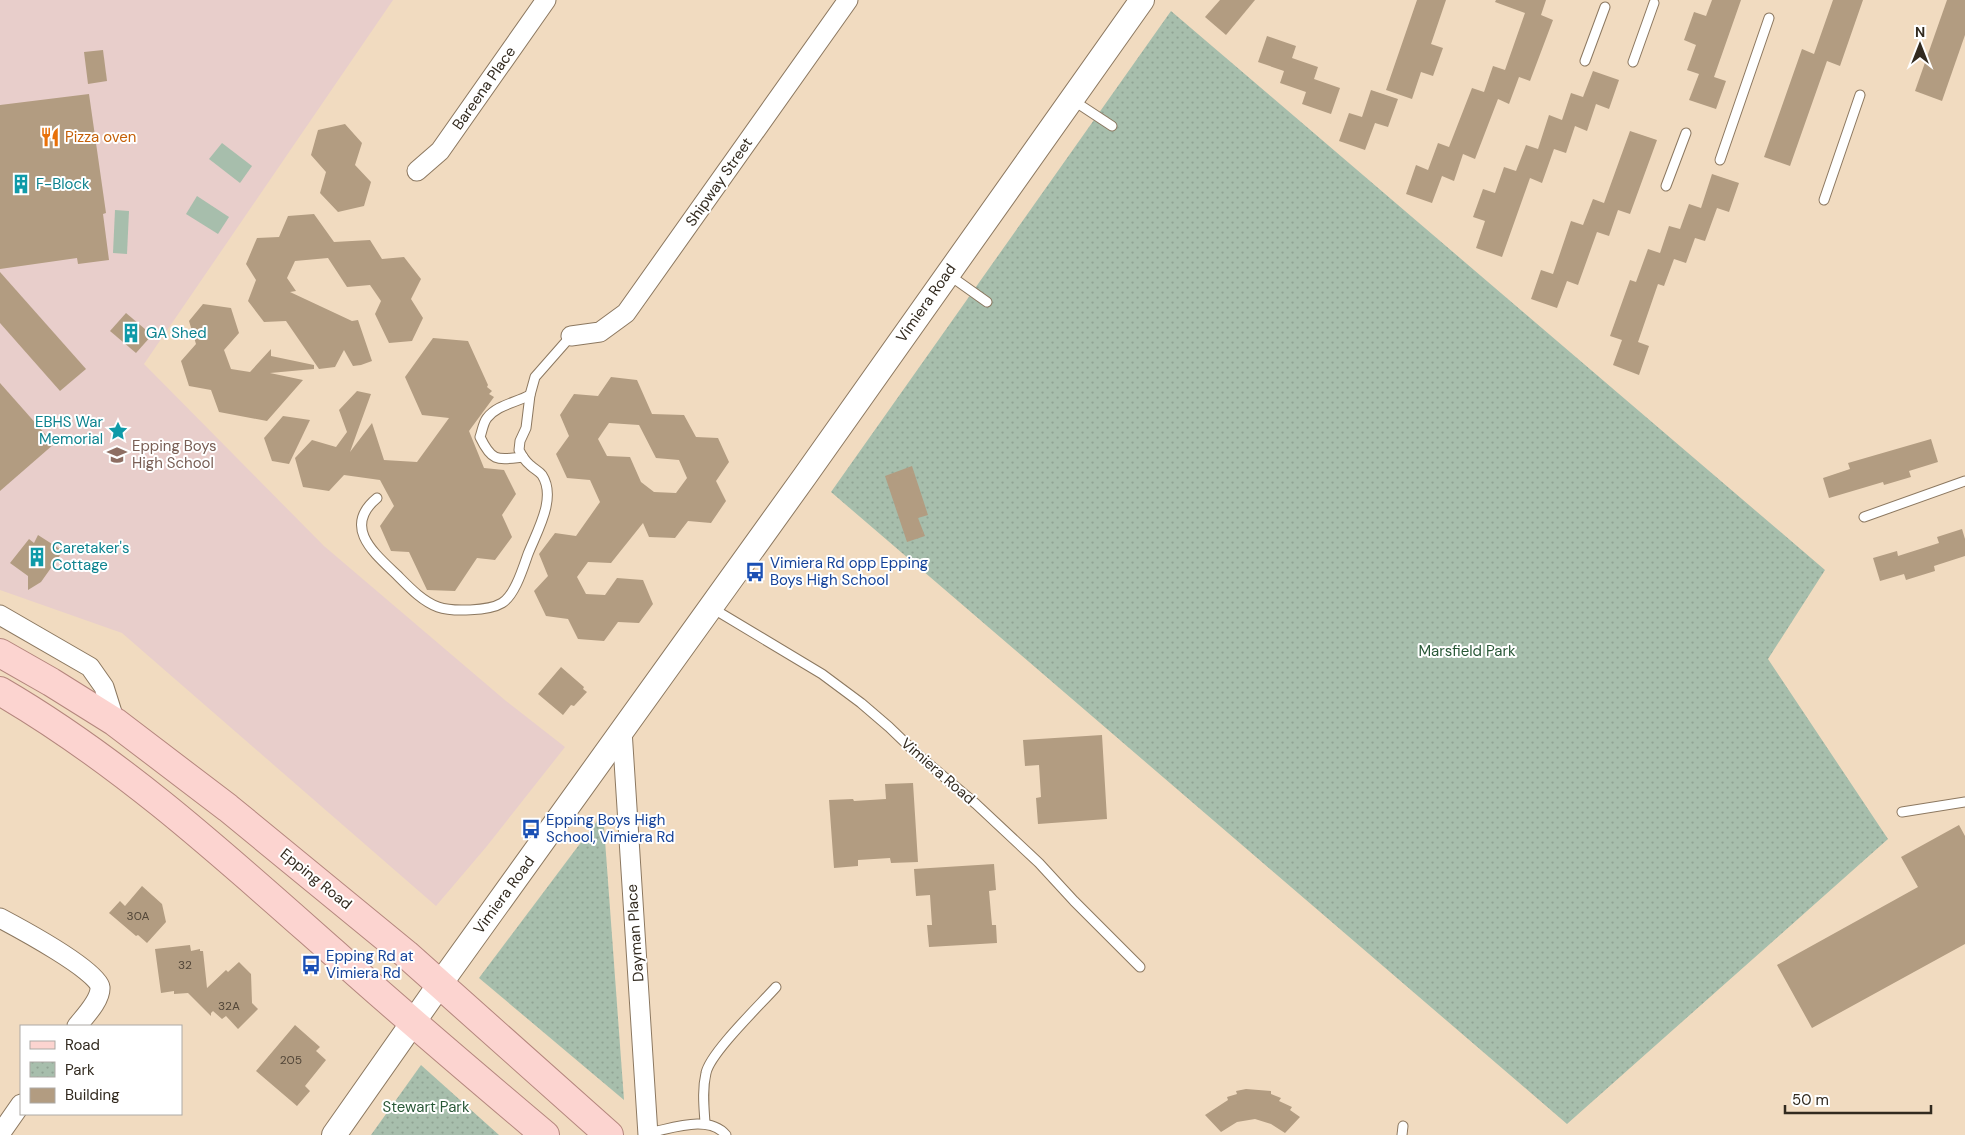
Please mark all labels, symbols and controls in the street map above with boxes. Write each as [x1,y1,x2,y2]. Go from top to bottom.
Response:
north arrow [1895,20,1945,70]
text: N [1915,23,1925,41]
street label: Bareena Place [448,42,520,134]
restaurant icon: Pizza oven [39,126,61,148]
place label: Pizza oven [65,127,136,147]
street label: Shipway Street [681,134,757,230]
building icon: F-Block [10,173,32,195]
place label: F-Block [36,174,90,194]
street label: Vimiera Road [891,260,961,346]
building icon: GA Shed [120,322,142,344]
place label: GA Shed [146,323,207,343]
place label: EBHS War Memorial [35,412,103,449]
place icon: EBHS War Memorial [107,420,129,442]
place label: Epping Boys High School [132,436,217,473]
school or university icon: Epping Boys High School [106,444,128,466]
place label: Caretaker's Cottage [52,538,130,575]
building icon: Caretaker's Cottage [26,546,48,568]
place label: Vimiera Rd opp Epping Boys High School [770,553,928,590]
bus stop icon: Vimiera Rd opp Epping Boys High School [744,561,766,583]
park label: Marsfield Park [1418,641,1516,661]
street label: Vimiera Road [897,733,979,809]
place label: Epping Boys High School, Vimiera Rd [546,810,674,847]
bus stop icon: Epping Boys High School, Vimiera Rd [520,818,542,840]
street label: Epping Road [276,844,356,914]
street label: Vimiera Road [469,852,539,938]
street label: Dayman Place [622,883,648,983]
house number: 30A [127,908,149,924]
place label: Epping Rd at Vimiera Rd [326,946,414,983]
bus stop icon: Epping Rd at Vimiera Rd [300,954,322,976]
house number: 32 [178,957,192,973]
house number: 32A [218,998,240,1014]
legend [20,1025,182,1115]
text: Road [65,1035,100,1055]
house number: 205 [280,1052,302,1068]
text: Park [65,1060,95,1080]
scale bar [1785,1082,1931,1114]
text: Building [65,1085,120,1105]
text: 50 m [1792,1090,1829,1110]
park label: Stewart Park [383,1097,470,1117]

